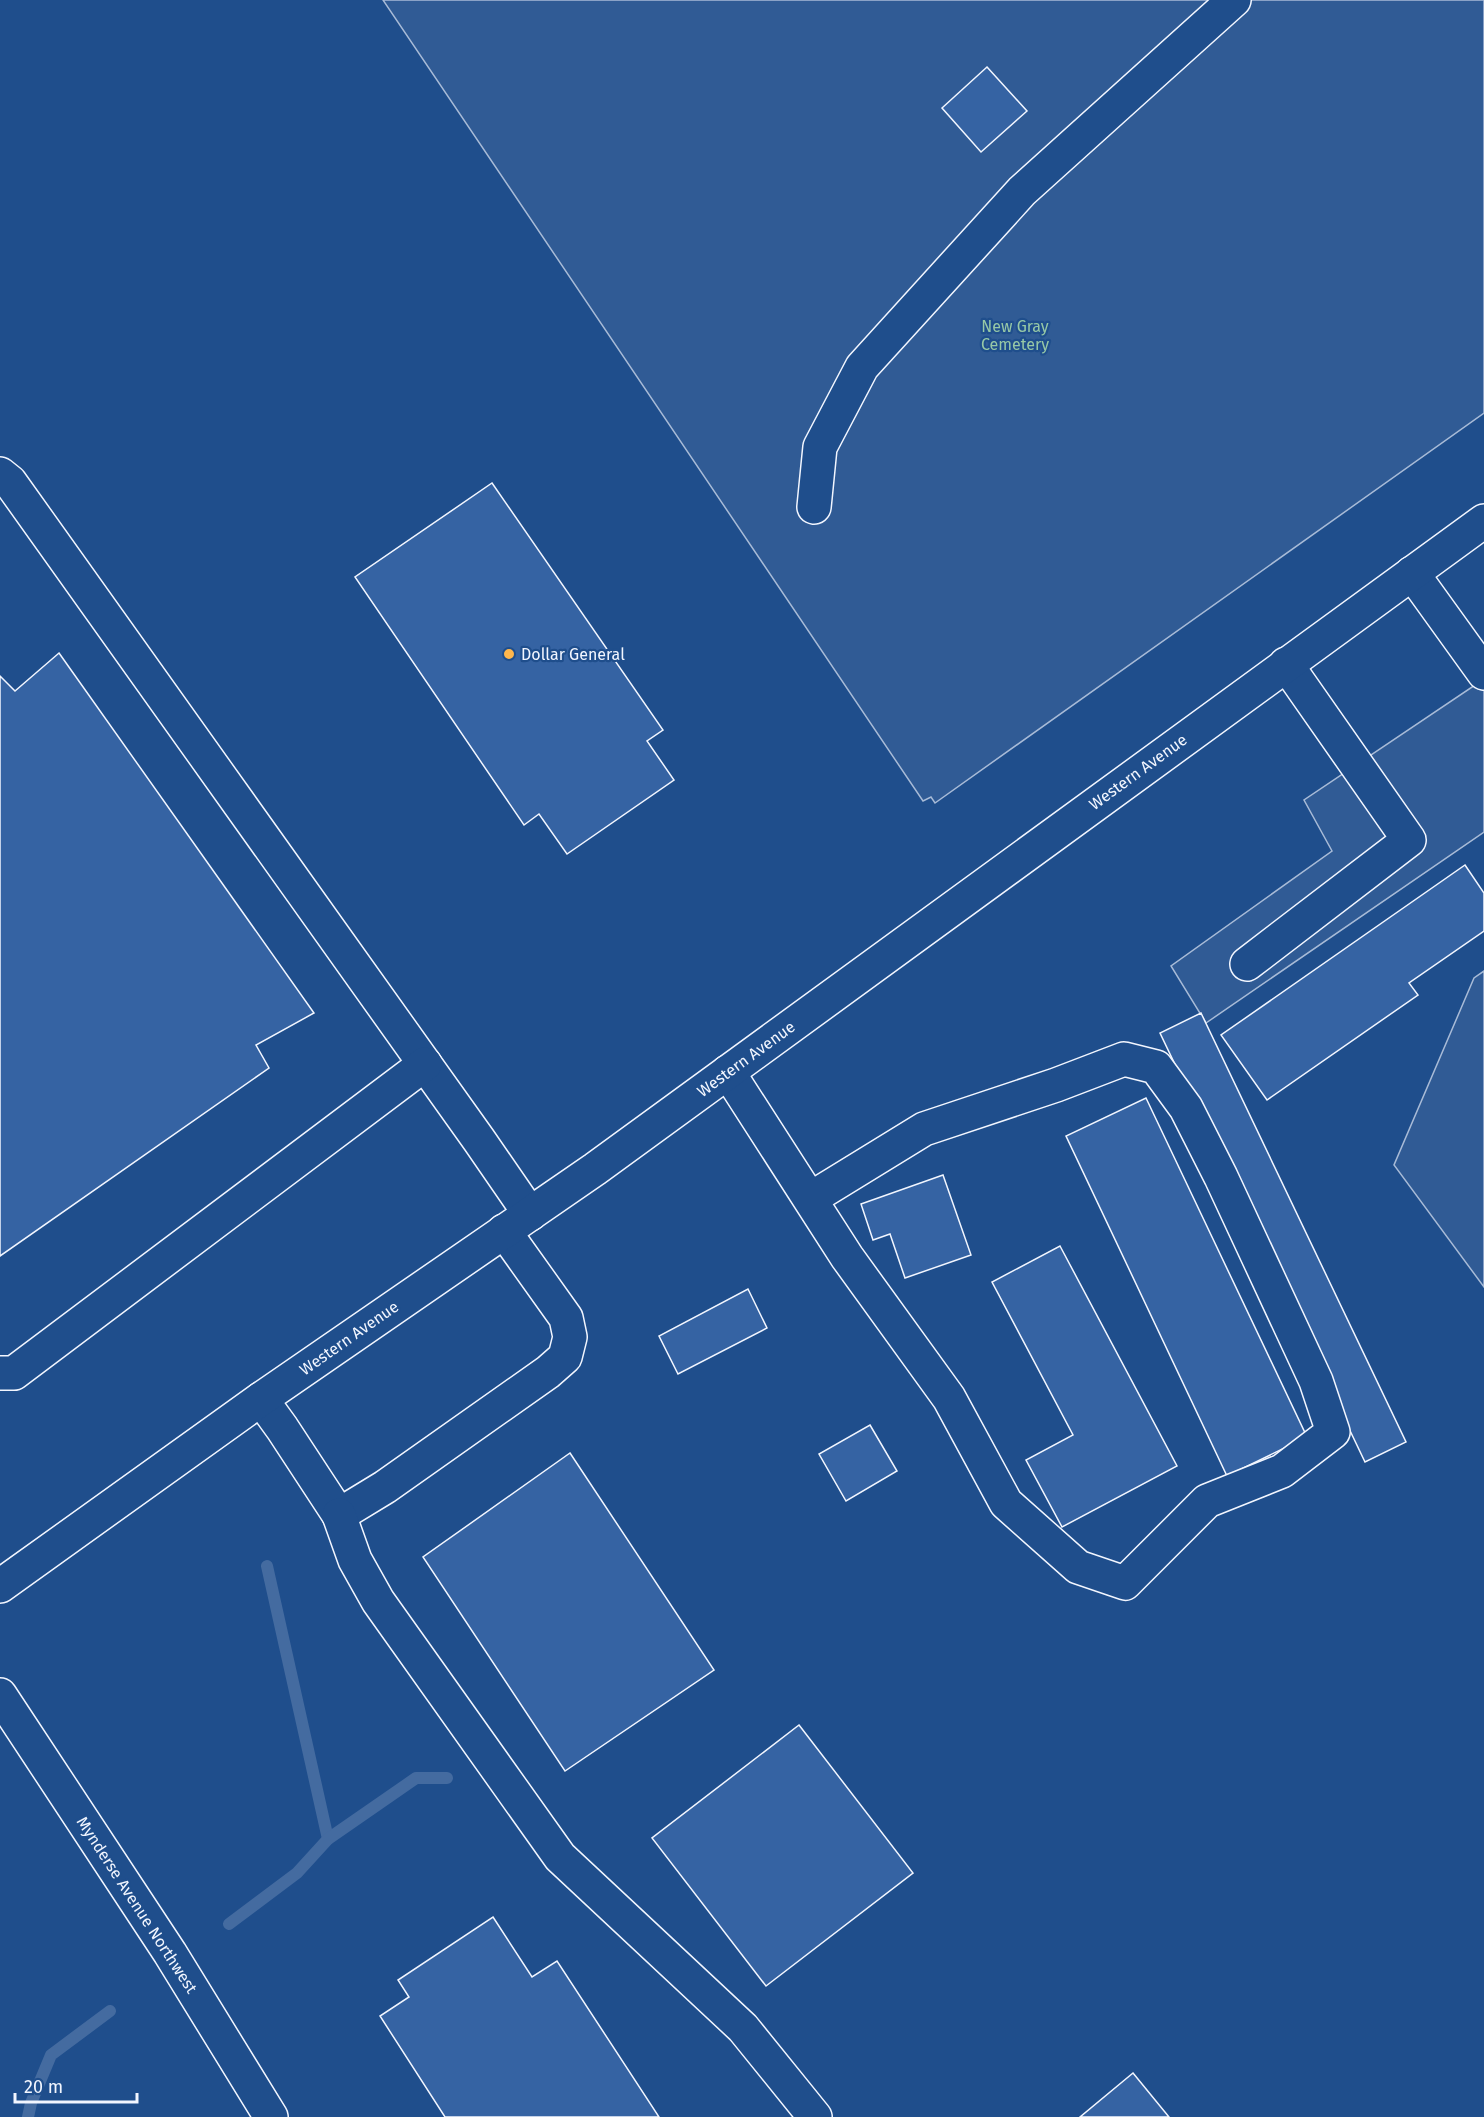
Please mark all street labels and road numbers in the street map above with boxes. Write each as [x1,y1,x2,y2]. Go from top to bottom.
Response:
street label: Western Avenue [1085,730,1191,814]
street label: Western Avenue [693,1017,799,1101]
street label: Western Avenue [296,1297,402,1379]
street label: Mynderse Avenue Northwest [73,1813,201,1997]

